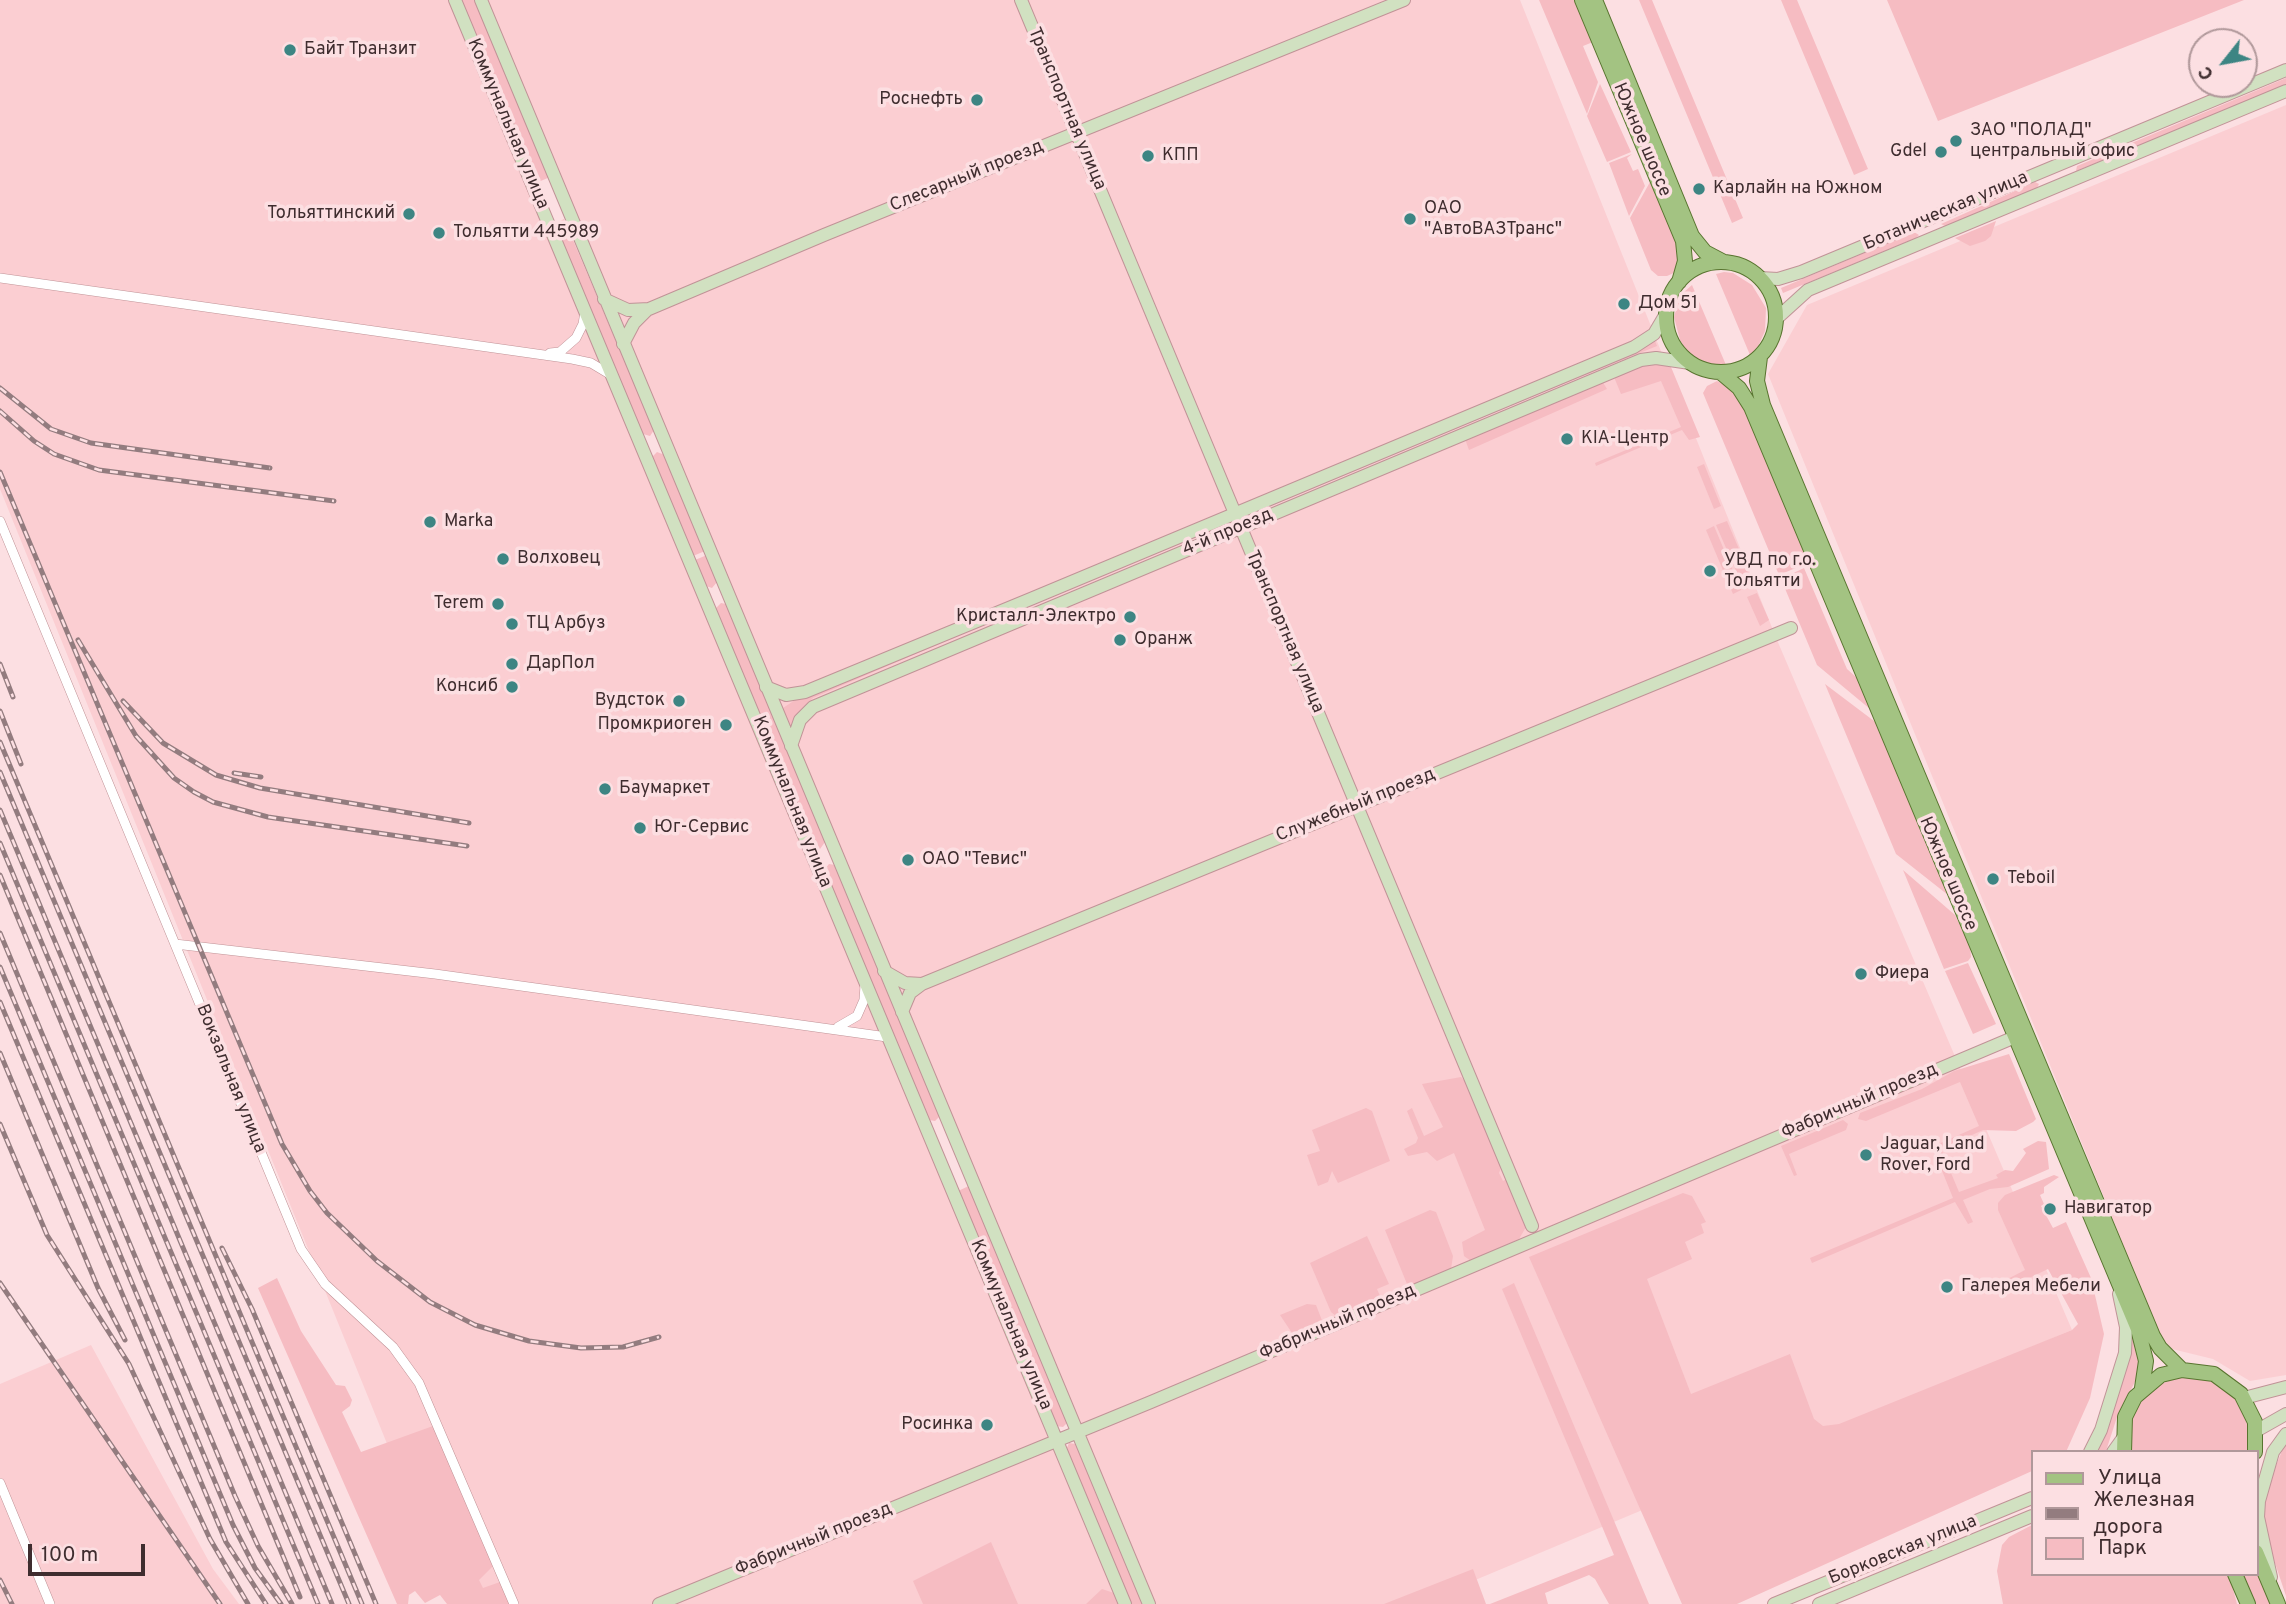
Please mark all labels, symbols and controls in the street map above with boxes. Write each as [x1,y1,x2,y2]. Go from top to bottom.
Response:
street label: Транспортная улица [1022,25,1110,193]
north arrow [2188,28,2258,98]
street label: Коммунальная улица [461,36,553,212]
place label: Байт Транзит [304,39,417,61]
marker: Байт Транзит [282,42,298,58]
text: С [2193,61,2220,84]
street label: Южное шоссе [1607,80,1675,200]
place label: Роснефть [879,89,963,111]
marker: Роснефть [969,92,985,108]
place label: ЗАО "ПОЛАД" центральный офис [1970,120,2135,162]
marker: ЗАО "ПОЛАД" центральный офис [1948,133,1964,149]
street label: Слесарный проезд [887,136,1047,218]
place label: Gdel [1890,141,1927,163]
marker: Gdel [1933,144,1949,160]
place label: КПП [1162,145,1199,167]
marker: КПП [1140,148,1156,164]
street label: Ботаническая улица [1861,168,2031,256]
place label: Карлайн на Южном [1713,178,1882,200]
marker: Карлайн на Южном [1691,181,1707,197]
place label: ОАО "АвтоВАЗТранс" [1424,198,1562,241]
place label: Тольяттинский [267,203,395,225]
marker: Тольяттинский [401,206,417,222]
marker: ОАО "АвтоВАЗТранс" [1402,211,1418,227]
place label: Тольятти 445989 [453,222,599,244]
marker: Тольятти 445989 [431,225,447,241]
place label: Дом 51 [1638,293,1698,315]
marker: Дом 51 [1616,296,1632,312]
place label: KIA-Центр [1581,428,1669,450]
marker: KIA-Центр [1559,431,1575,447]
street label: 4-й проезд [1180,504,1276,562]
place label: Marka [444,511,493,533]
marker: Marka [422,514,438,530]
place label: Волховец [517,548,600,570]
street label: Транспортная улица [1240,548,1328,716]
place label: УВД по г.о. Тольятти [1724,550,1816,592]
marker: Волховец [495,551,511,567]
marker: УВД по г.о. Тольятти [1702,563,1718,579]
place label: Terem [434,593,484,615]
marker: Terem [490,596,506,612]
place label: Кристалл-Электро [956,606,1116,628]
marker: Кристалл-Электро [1122,609,1138,625]
place label: ТЦ Арбуз [526,613,606,635]
marker: ТЦ Арбуз [504,616,520,632]
place label: Оранж [1134,629,1193,651]
marker: Оранж [1112,632,1128,648]
place label: ДарПол [526,653,595,675]
marker: ДарПол [504,656,520,672]
place label: Консиб [436,676,498,698]
marker: Консиб [504,679,520,695]
place label: Вудсток [595,690,665,712]
marker: Вудсток [671,693,687,709]
street label: Коммунальная улица [747,713,835,891]
place label: Промкриоген [597,714,712,736]
marker: Промкриоген [718,717,734,733]
street label: Служебный проезд [1273,764,1439,848]
place label: Баумаркет [619,778,710,800]
marker: Баумаркет [597,781,613,797]
street label: Южное шоссе [1913,814,1981,934]
place label: Юг-Сервис [654,817,749,839]
marker: Юг-Сервис [632,820,648,836]
place label: ОАО "Тевис" [922,849,1027,871]
marker: ОАО "Тевис" [900,852,916,868]
place label: Teboil [2007,868,2055,890]
marker: Teboil [1985,871,2001,887]
place label: Фиера [1875,963,1929,985]
marker: Фиера [1853,966,1869,982]
street label: Вокзальная улица [190,1001,270,1157]
street label: Фабричный проезд [1779,1059,1941,1145]
place label: Jaguar, Land Rover, Ford [1880,1134,1985,1176]
marker: Jaguar, Land Rover, Ford [1858,1147,1874,1163]
place label: Навигатор [2064,1198,2152,1220]
marker: Навигатор [2042,1201,2058,1217]
street label: Коммунальная улица [964,1237,1056,1413]
place label: Галерея Мебели [1961,1276,2101,1298]
marker: Галерея Мебели [1939,1279,1955,1295]
street label: Фабричный проезд [1257,1280,1419,1366]
place label: Росинка [901,1414,973,1436]
marker: Росинка [979,1417,995,1433]
legend [2030,1450,2258,1576]
text: Улица [2098,1465,2162,1492]
text: Железная дорога [2093,1487,2195,1541]
street label: Фабричный проезд [732,1499,896,1581]
street label: Борковская улица [1826,1511,1980,1591]
scale bar [32,1530,149,1574]
text: Парк [2098,1535,2147,1562]
text: 100 m [41,1542,98,1569]

